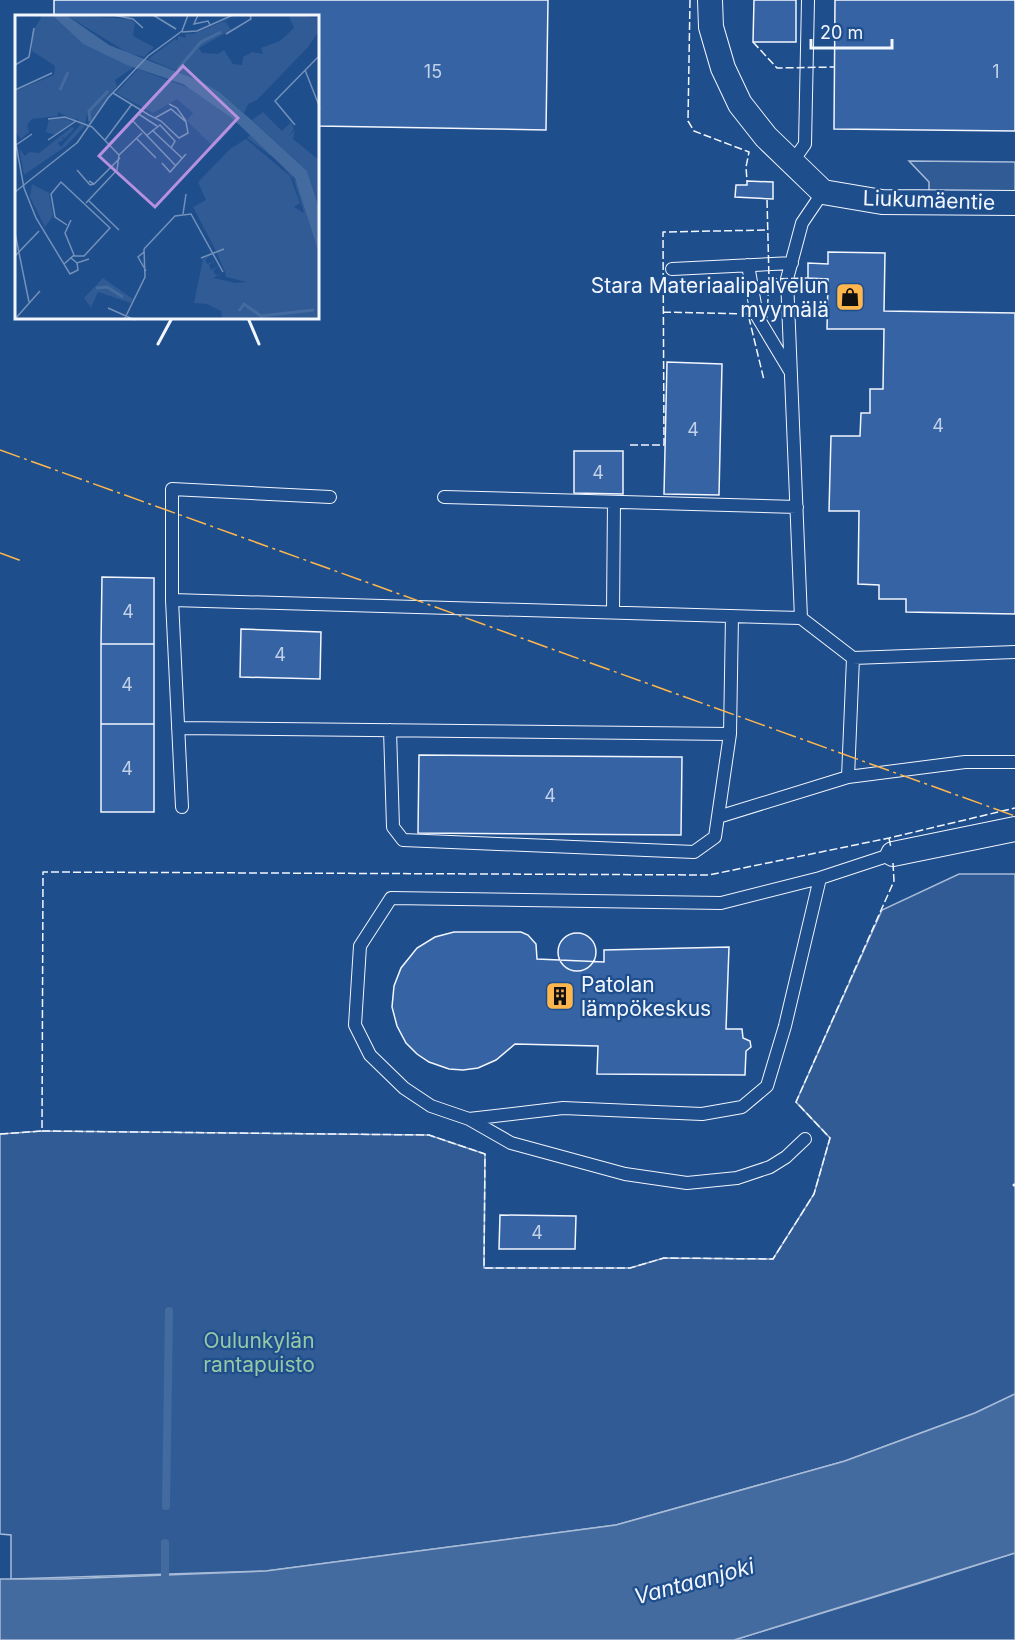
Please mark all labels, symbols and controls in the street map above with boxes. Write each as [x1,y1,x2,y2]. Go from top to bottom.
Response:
scale bar [811,12,892,50]
inset map [15,15,320,320]
text: 20 m [820,22,863,43]
house number: 15 [424,61,442,82]
house number: 1 [992,61,1000,82]
street label: Liukumäentie [862,185,996,215]
place label: Stara Materiaalipalvelun myymälä [591,273,829,322]
shop icon: Stara Materiaalipalvelun myymälä [834,281,866,313]
house number: 4 [932,415,944,436]
house number: 4 [687,419,699,440]
house number: 4 [592,462,604,483]
house number: 4 [122,601,134,622]
house number: 4 [274,644,286,665]
house number: 4 [121,674,133,695]
house number: 4 [121,758,133,779]
house number: 4 [544,785,556,806]
place label: Patolan lämpökeskus [581,972,711,1021]
building icon: Patolan lämpökeskus [544,980,576,1012]
house number: 4 [531,1222,543,1243]
park label: Oulunkylän rantapuisto [203,1328,315,1377]
water label: Vantaanjoki [631,1552,758,1610]

